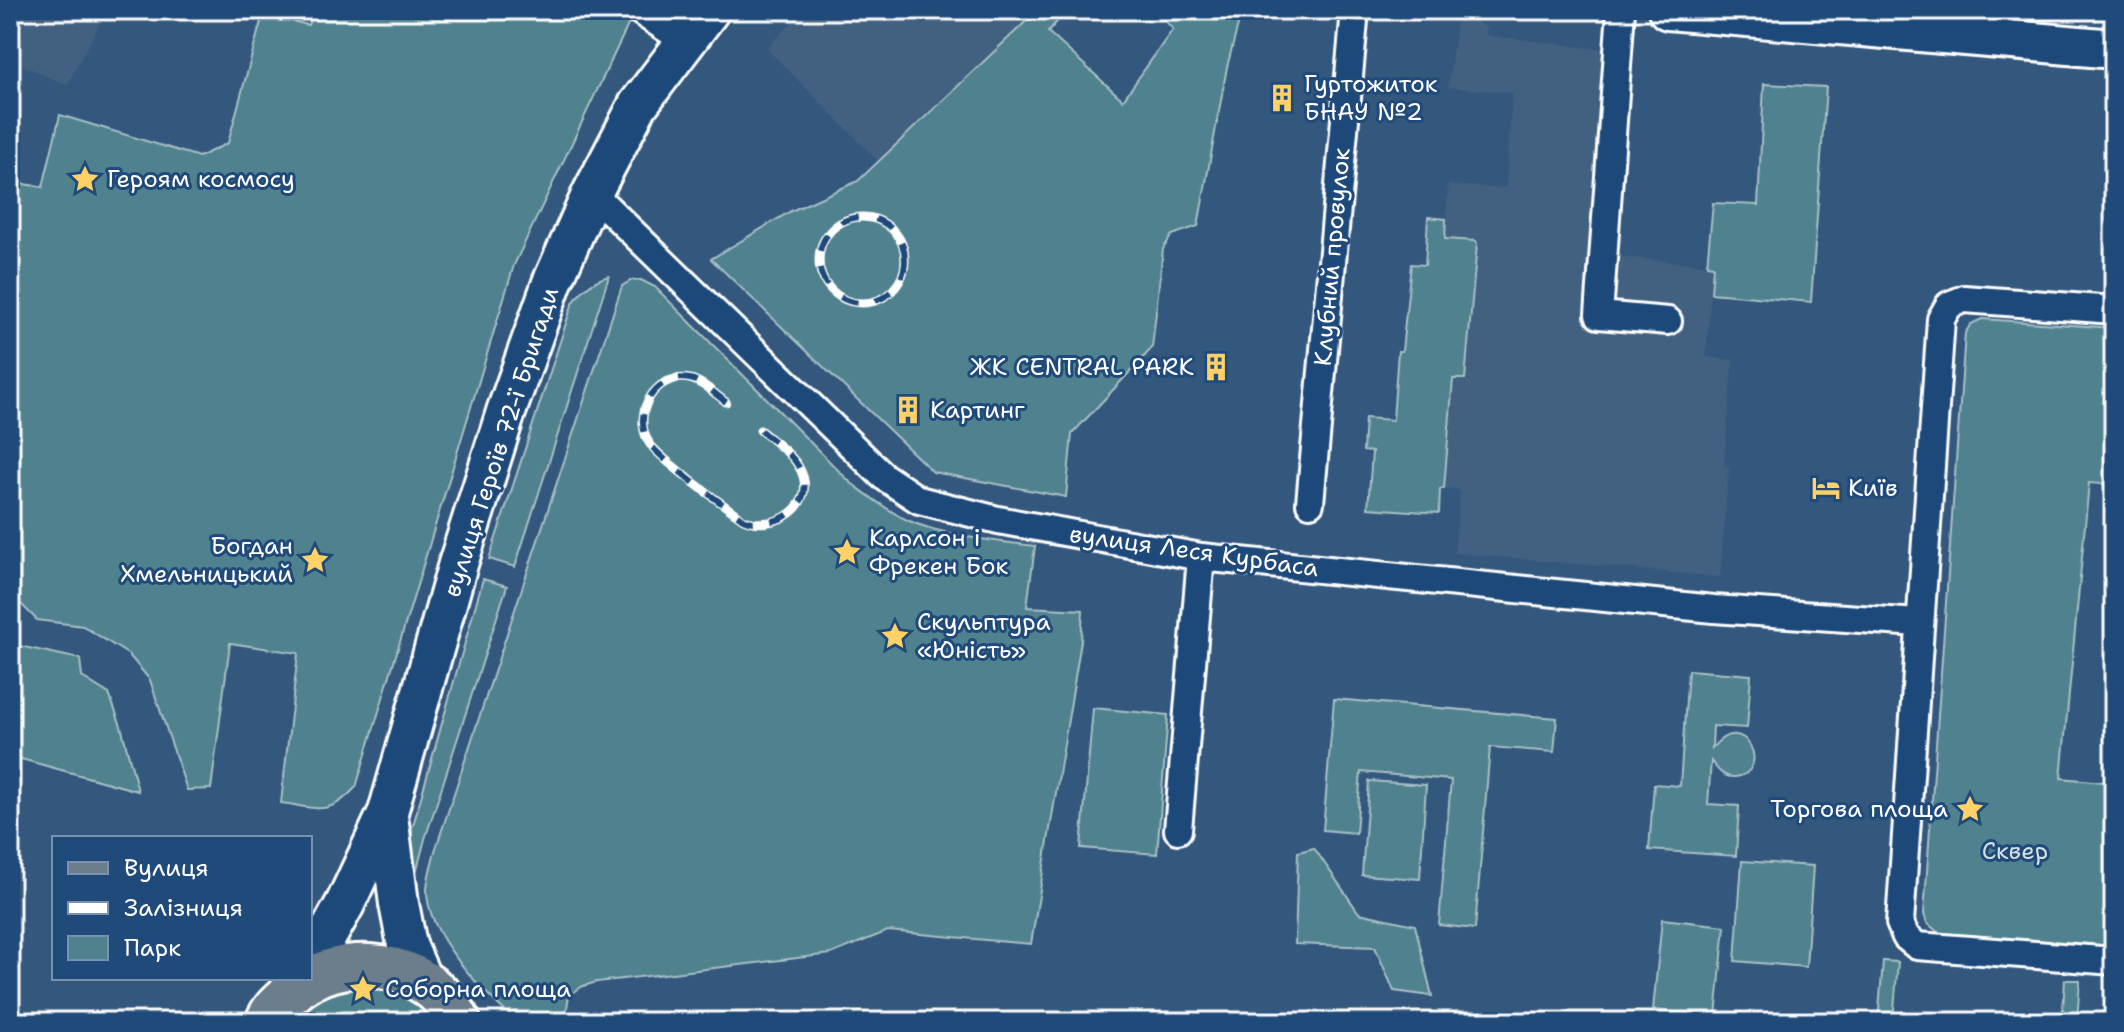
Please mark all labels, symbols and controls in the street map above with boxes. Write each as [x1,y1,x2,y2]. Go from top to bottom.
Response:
place label: Гуртожиток БНАУ №2 [1304,68,1438,128]
building icon: Гуртожиток БНАУ №2 [1267,83,1297,113]
street label: Клубний провулок [1307,146,1358,367]
place label: Героям космосу [107,163,295,195]
place icon: Героям космосу [70,164,100,194]
street label: вулиця Героїв 72-ї Бригади [436,283,566,601]
place label: ЖК CENTRAL PARK [970,351,1194,383]
building icon: ЖК CENTRAL PARK [1201,352,1231,382]
place label: Картинг [930,394,1025,426]
building icon: Картинг [893,395,923,425]
place label: Київ [1848,472,1898,504]
hotel icon: Київ [1811,473,1841,503]
street label: вулиця Леся Курбаса [1067,518,1321,584]
place label: Карлсон і Фрекен Бок [869,522,1009,582]
place label: Богдан Хмельницький [120,530,293,590]
place icon: Карлсон і Фрекен Бок [832,537,862,567]
place icon: Богдан Хмельницький [300,545,330,575]
place label: Скульптура «Юність» [917,606,1051,666]
place icon: Скульптура «Юність» [880,621,910,651]
place label: Торгова площа [1770,793,1948,825]
place icon: Торгова площа [1955,794,1985,824]
park label: Сквер [1982,835,2048,867]
legend [52,836,312,980]
text: Вулиця [124,852,209,884]
text: Залізниця [124,892,243,924]
text: Парк [124,932,181,964]
place label: Соборна площа [385,973,571,1005]
place icon: Соборна площа [348,974,378,1004]

